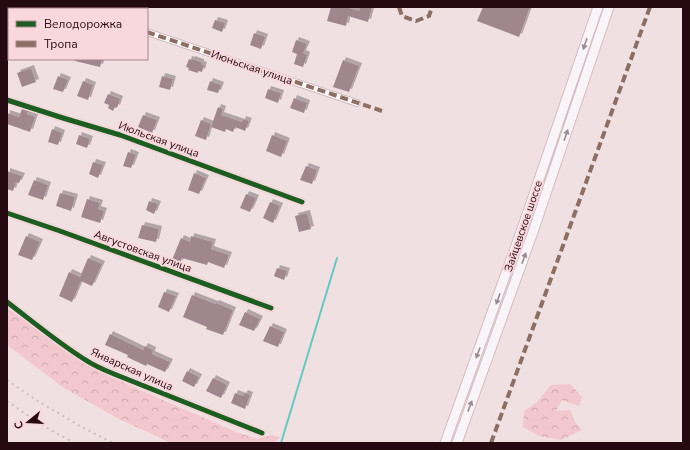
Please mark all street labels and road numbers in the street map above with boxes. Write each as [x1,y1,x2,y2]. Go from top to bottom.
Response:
street label: Июньская улица [209,46,295,88]
street label: Июльская улица [116,118,201,161]
street label: Зайцевское шоссе [501,179,546,274]
street label: Августовская улица [92,227,194,276]
street label: Январская улица [88,345,175,394]

